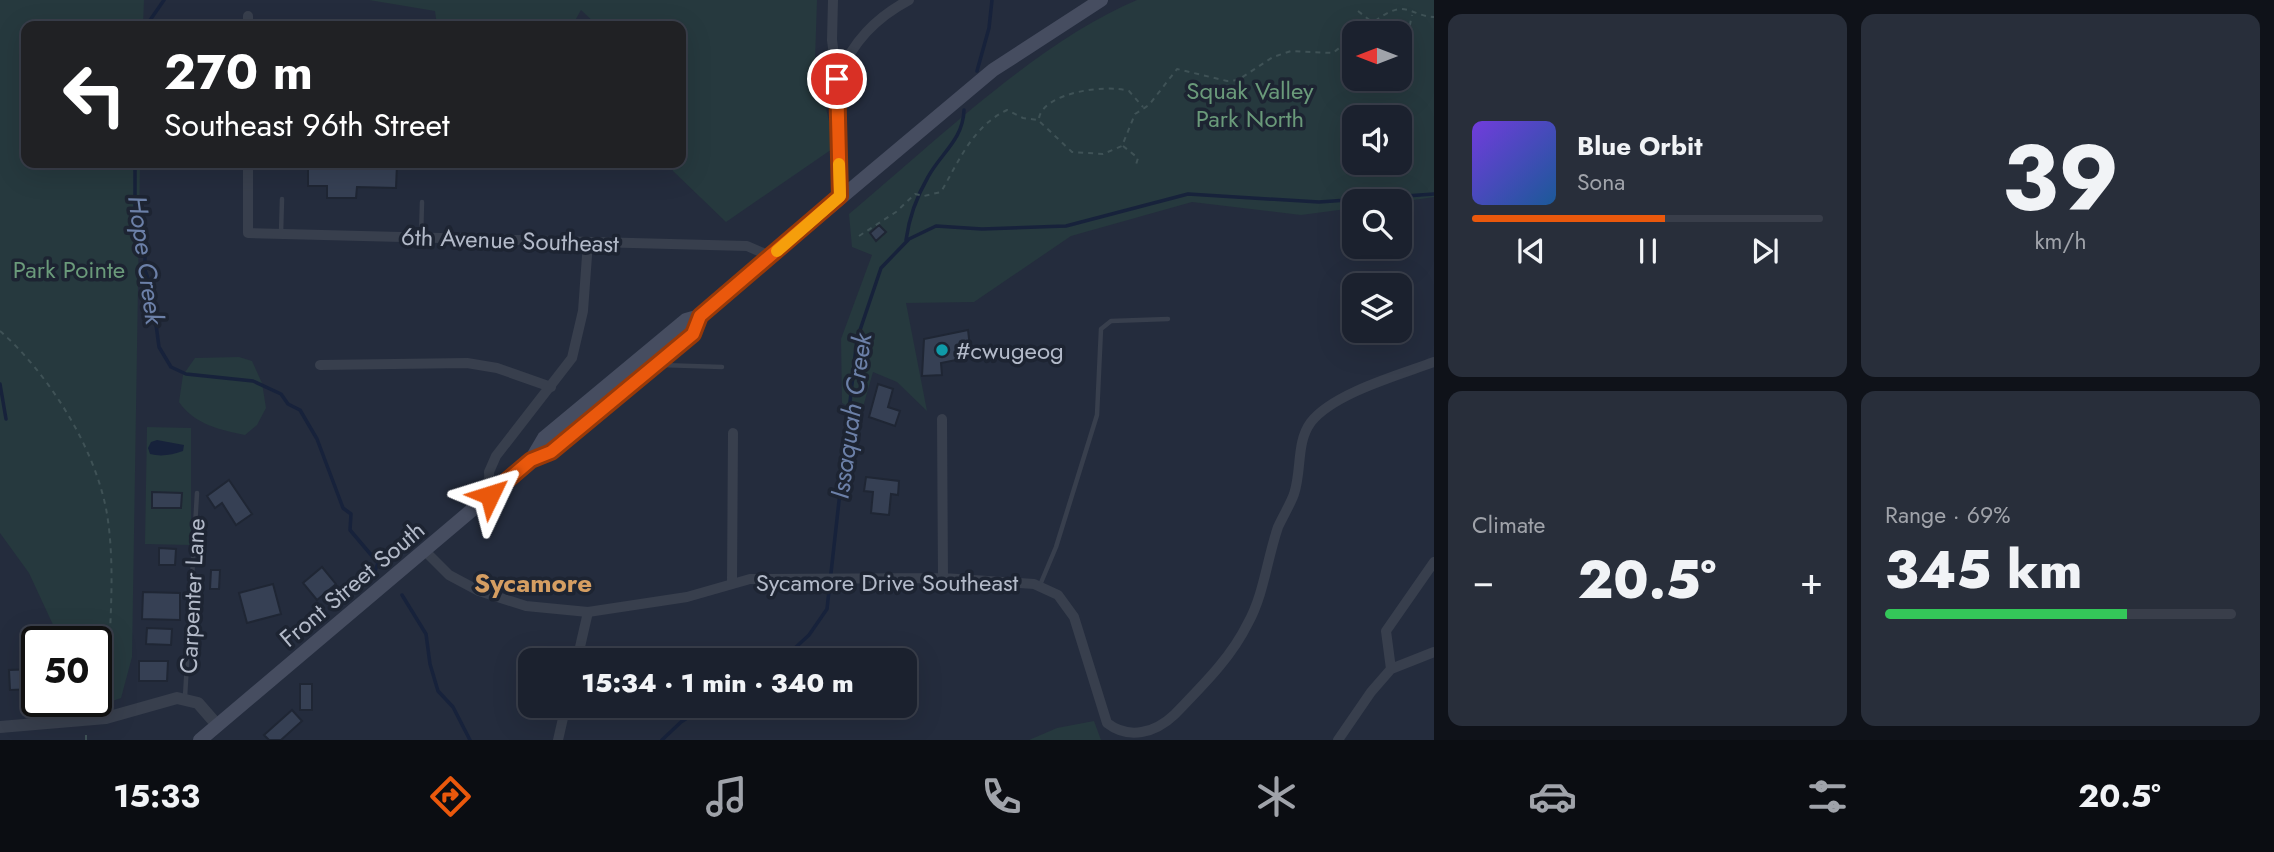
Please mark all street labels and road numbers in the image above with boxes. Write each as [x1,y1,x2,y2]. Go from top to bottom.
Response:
street label: 6th Avenue Southeast [401,219,620,261]
street label: Front Street South [272,513,432,655]
street label: Carpenter Lane [170,517,214,675]
street label: Sycamore Drive Southeast [756,565,1019,600]

